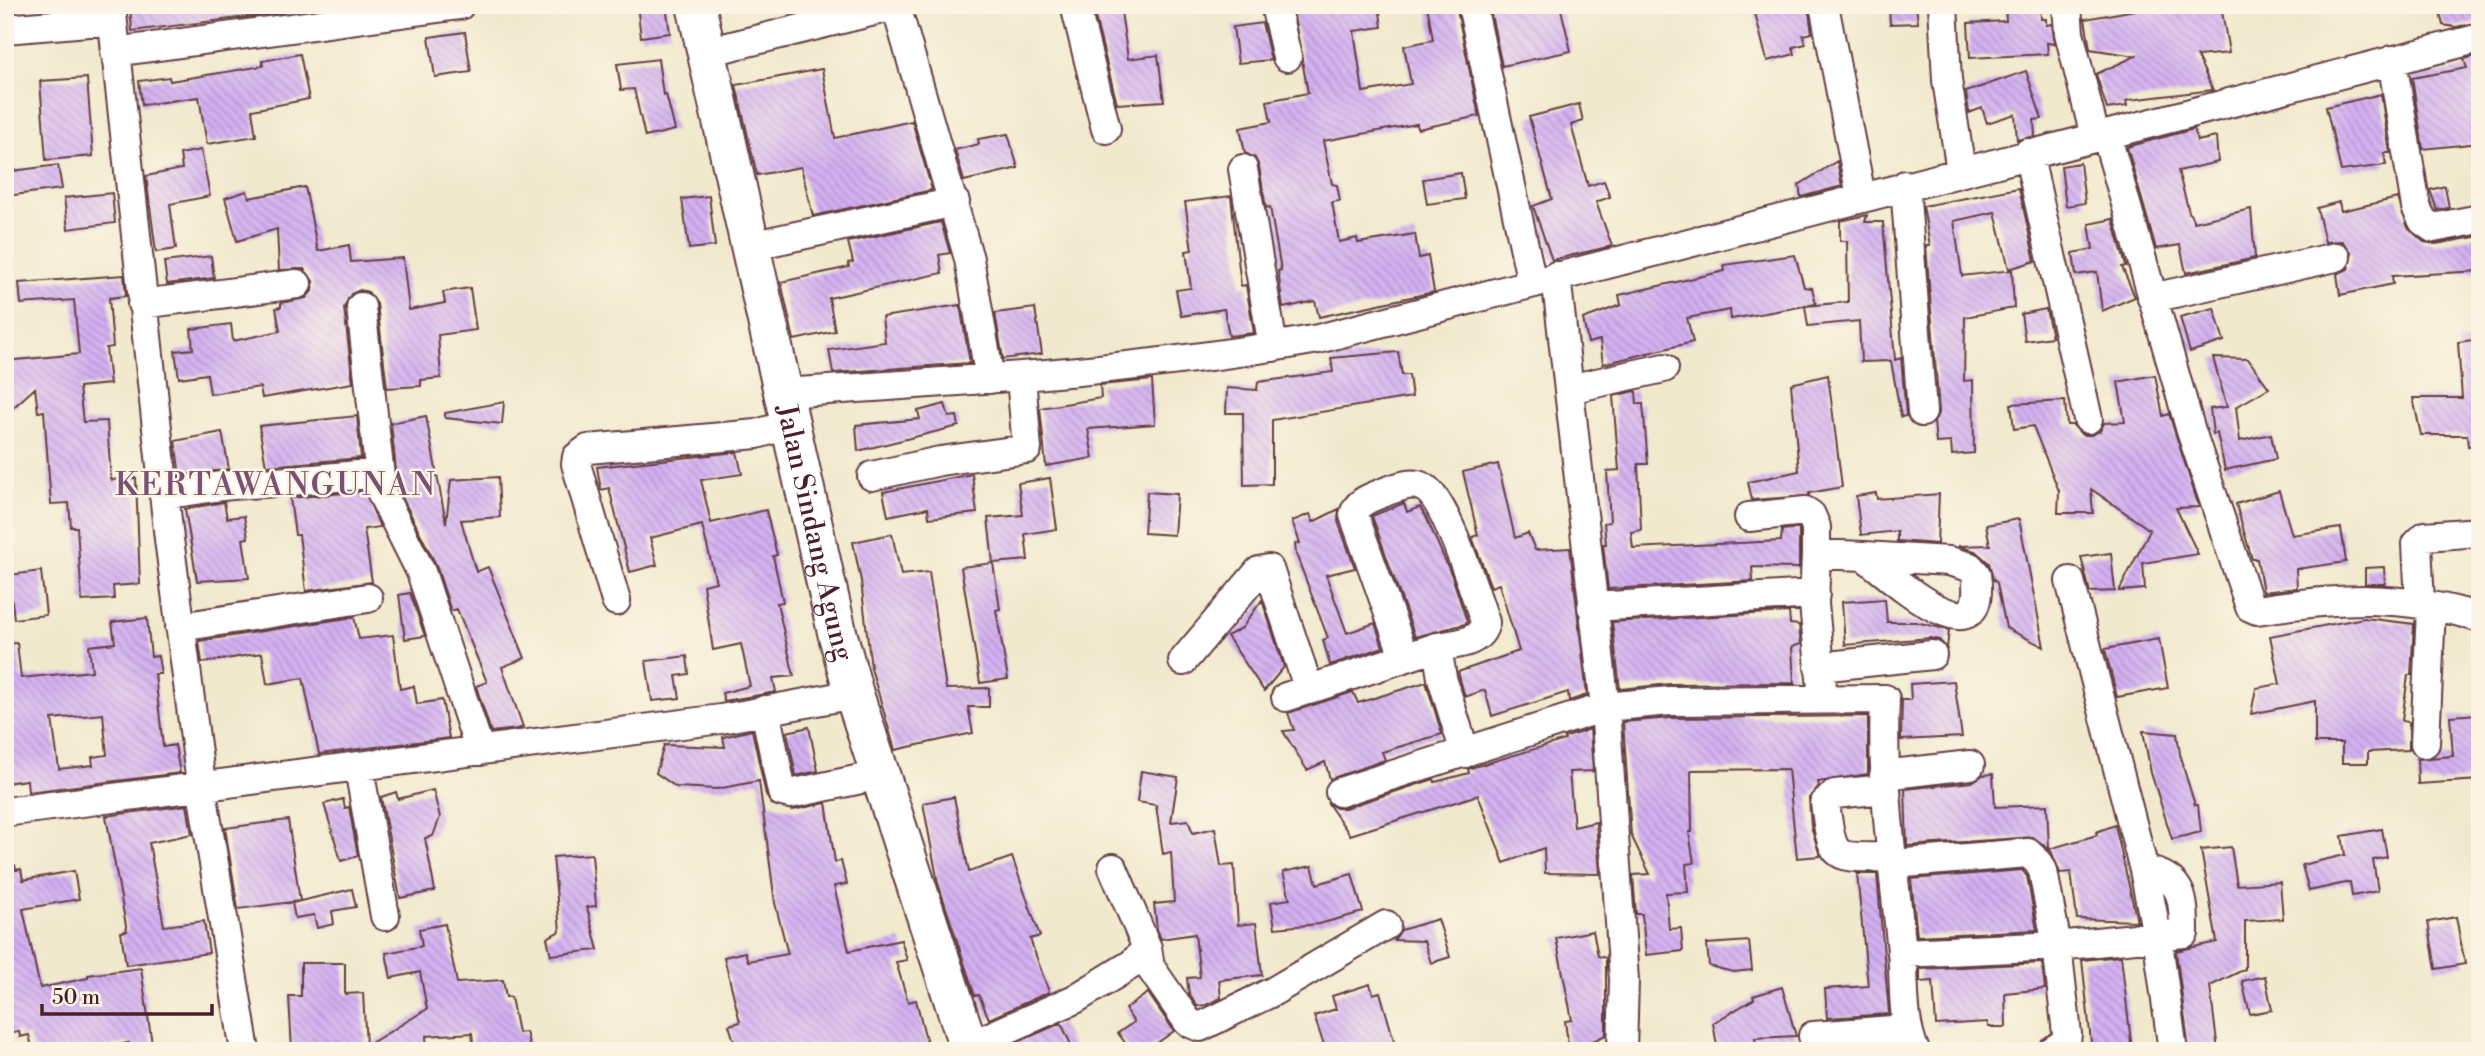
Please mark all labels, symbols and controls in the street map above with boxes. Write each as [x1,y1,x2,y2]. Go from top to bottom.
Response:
street label: Jalan Sindang Agung [769,400,862,665]
district label: KERTAWANGUNAN [115,465,437,505]
scale bar [42,972,212,1016]
text: 50 m [52,985,100,1011]

